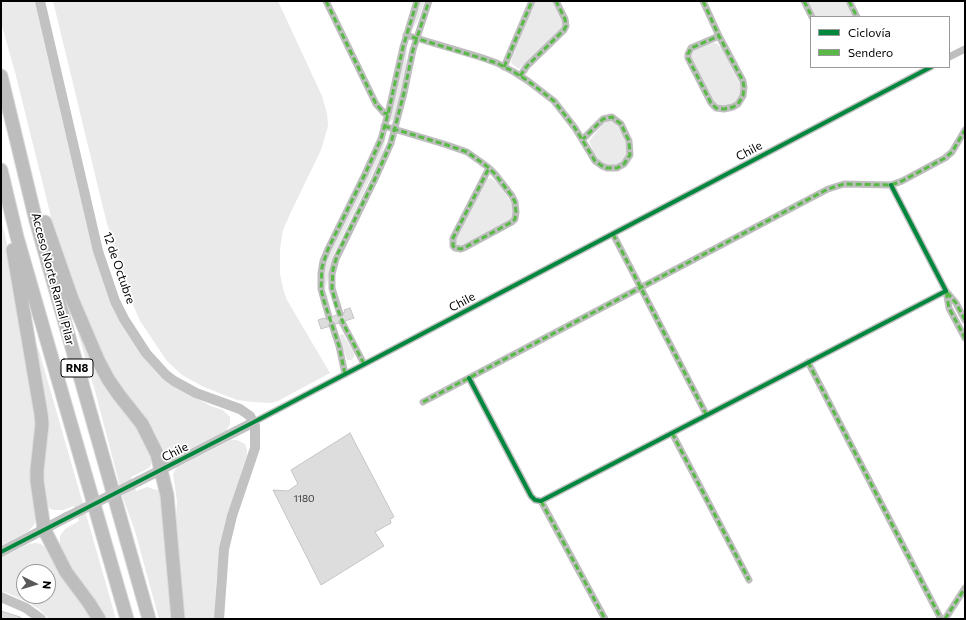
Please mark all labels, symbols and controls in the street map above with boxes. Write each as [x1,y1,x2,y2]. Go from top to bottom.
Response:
legend [810,16,950,68]
text: Ciclovía [848,25,891,39]
text: Sendero [848,45,893,59]
street label: Chile [733,138,765,164]
street label: Acceso Norte Ramal Pilar [28,211,78,347]
street label: 12 de Octubre [100,230,138,306]
street label: Chile [446,289,478,315]
road number: RN8 [61,359,93,377]
street label: Chile [159,439,191,465]
house number: 1180 [293,493,315,505]
north arrow [16,564,56,604]
text: N [41,580,54,590]

